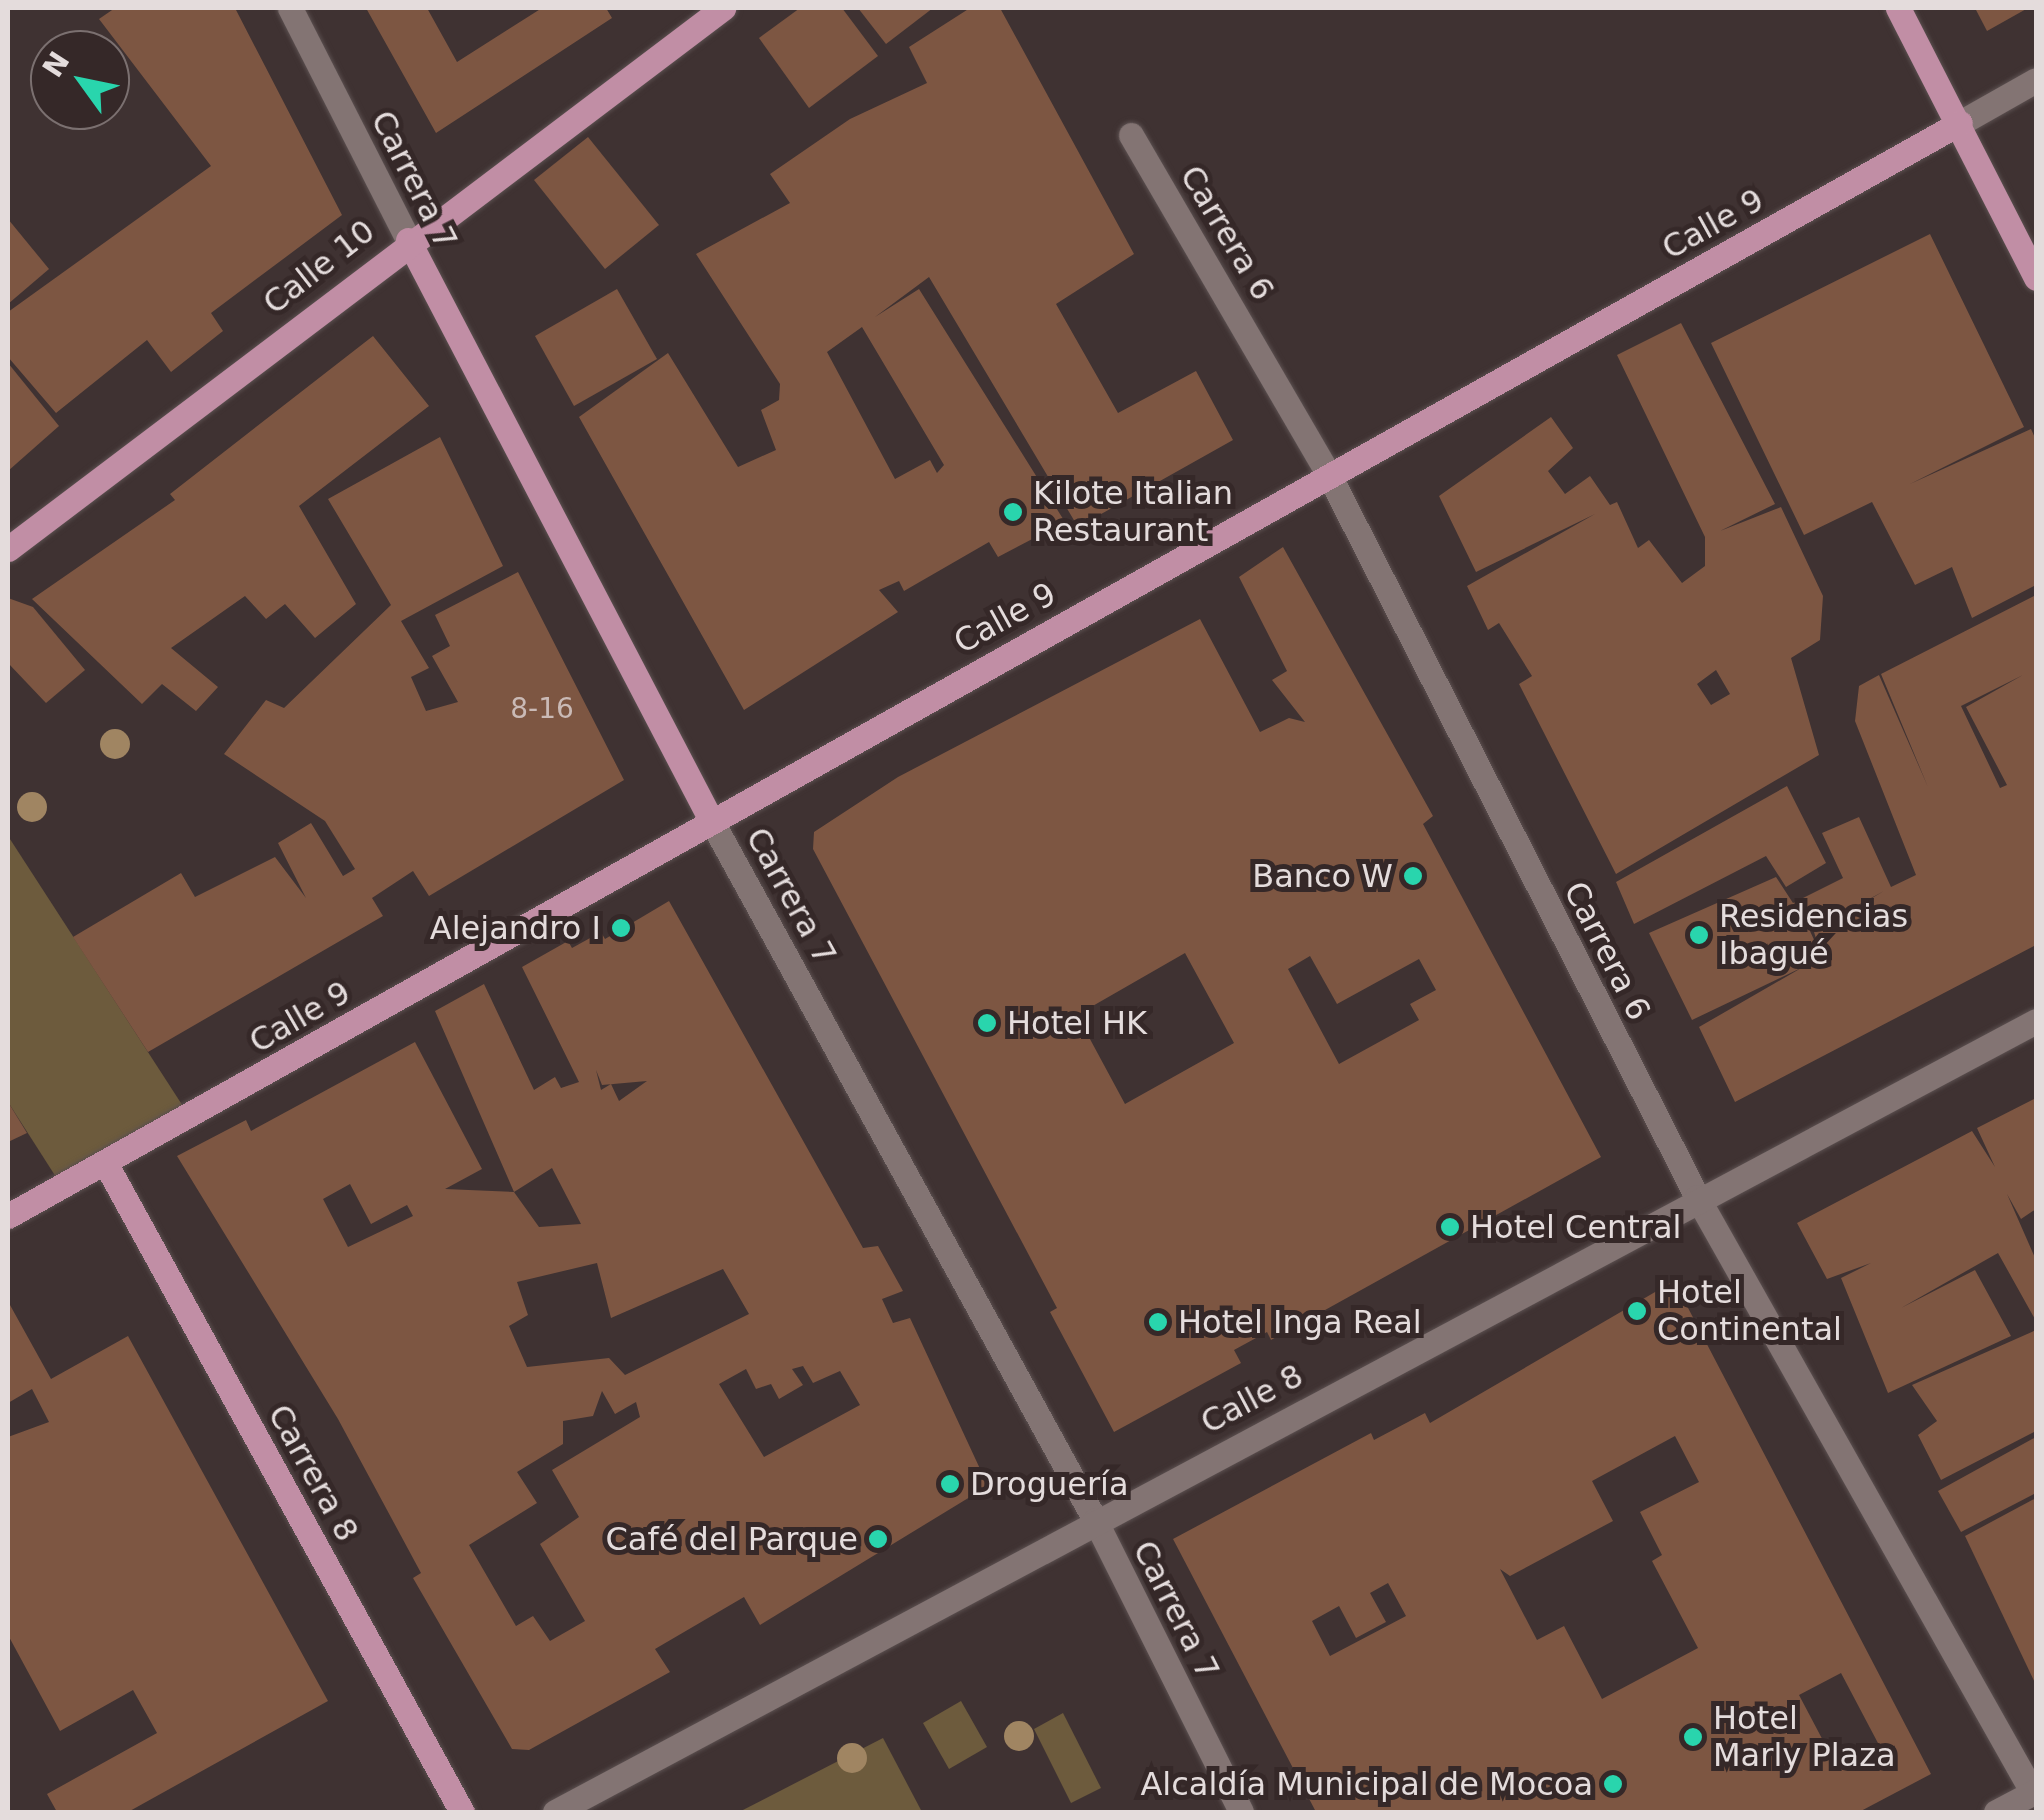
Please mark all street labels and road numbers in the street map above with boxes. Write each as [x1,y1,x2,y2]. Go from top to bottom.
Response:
street label: Carrera 7 [363,104,465,256]
street label: Carrera 6 [1172,159,1282,307]
street label: Calle 9 [1656,181,1770,267]
street label: Calle 10 [256,212,382,322]
street label: Calle 9 [948,575,1062,661]
street label: Carrera 7 [738,821,844,971]
street label: Carrera 6 [1556,875,1658,1027]
street label: Calle 9 [243,973,357,1061]
street label: Calle 8 [1194,1356,1310,1442]
street label: Carrera 8 [260,1398,366,1548]
street label: Carrera 7 [1125,1534,1227,1686]

